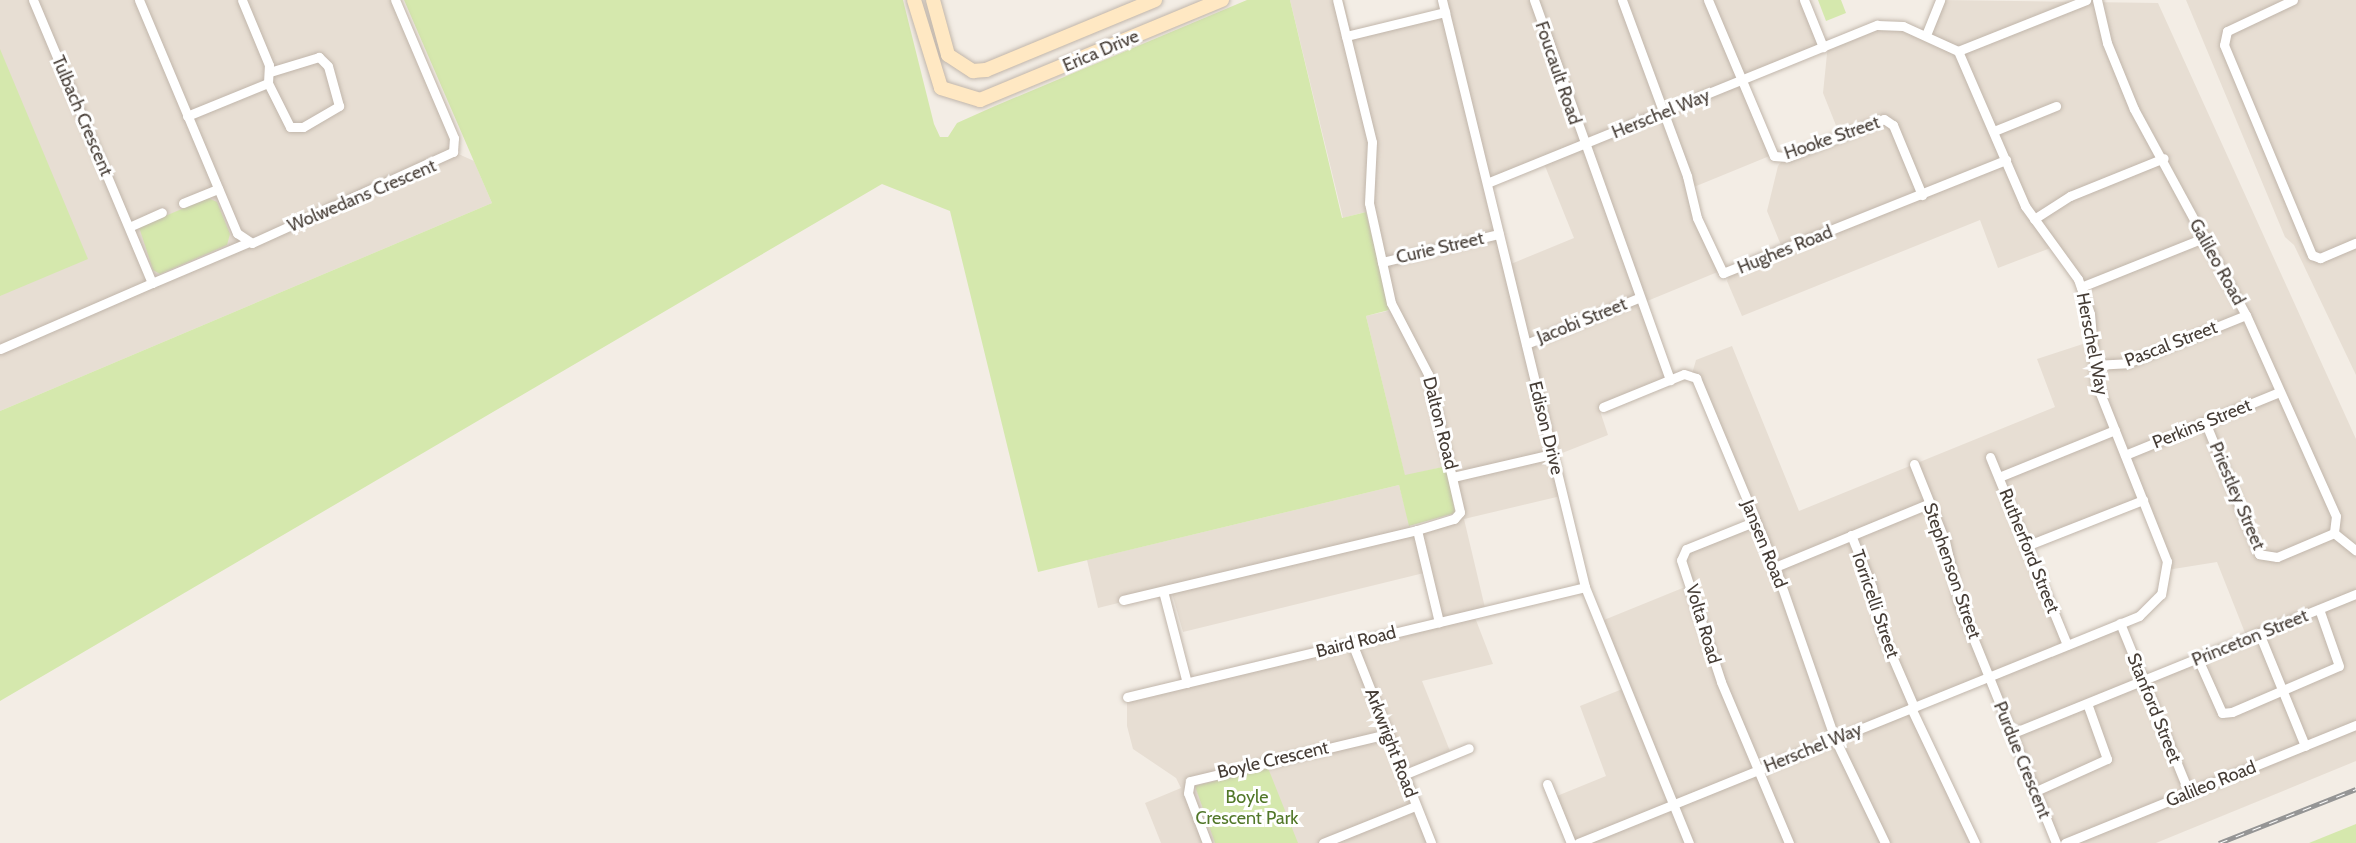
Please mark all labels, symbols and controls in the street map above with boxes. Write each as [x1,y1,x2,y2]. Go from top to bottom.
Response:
street label: Foucault Road [1530,19,1586,127]
street label: Erica Drive [1060,25,1142,77]
street label: Tulbach Crescent [47,53,117,179]
street label: Herschel Way [1609,85,1713,143]
street label: Hooke Street [1781,112,1883,164]
street label: Wolwedans Crescent [285,155,439,237]
street label: Galileo Road [2184,215,2250,309]
street label: Hughes Road [1734,221,1836,279]
street label: Curie Street [1394,227,1486,269]
street label: Herschel Way [2071,291,2113,397]
street label: Jacobi Street [1534,293,1630,349]
street label: Pascal Street [2122,316,2220,372]
street label: Dalton Road [1418,374,1462,472]
street label: Edison Drive [1524,379,1568,477]
street label: Perkins Street [2149,394,2255,454]
street label: Priestley Street [2205,439,2269,553]
street label: Rutherford Street [1994,486,2064,616]
street label: Jansen Road [1737,497,1791,591]
street label: Stephenson Street [1919,500,1985,642]
street label: Torricelli Street [1846,547,1904,661]
street label: Volta Road [1681,582,1725,666]
street label: Princeton Street [2189,605,2311,671]
street label: Baird Road [1314,622,1398,662]
street label: Stanford Street [2122,650,2186,766]
street label: Arkwright Road [1360,685,1422,801]
street label: Purdue Crescent [1989,698,2055,822]
street label: Herschel Way [1761,719,1865,777]
street label: Boyle Crescent [1215,737,1331,783]
street label: Galileo Road [2163,756,2259,812]
park label: Boyle Crescent Park [1196,787,1298,830]

